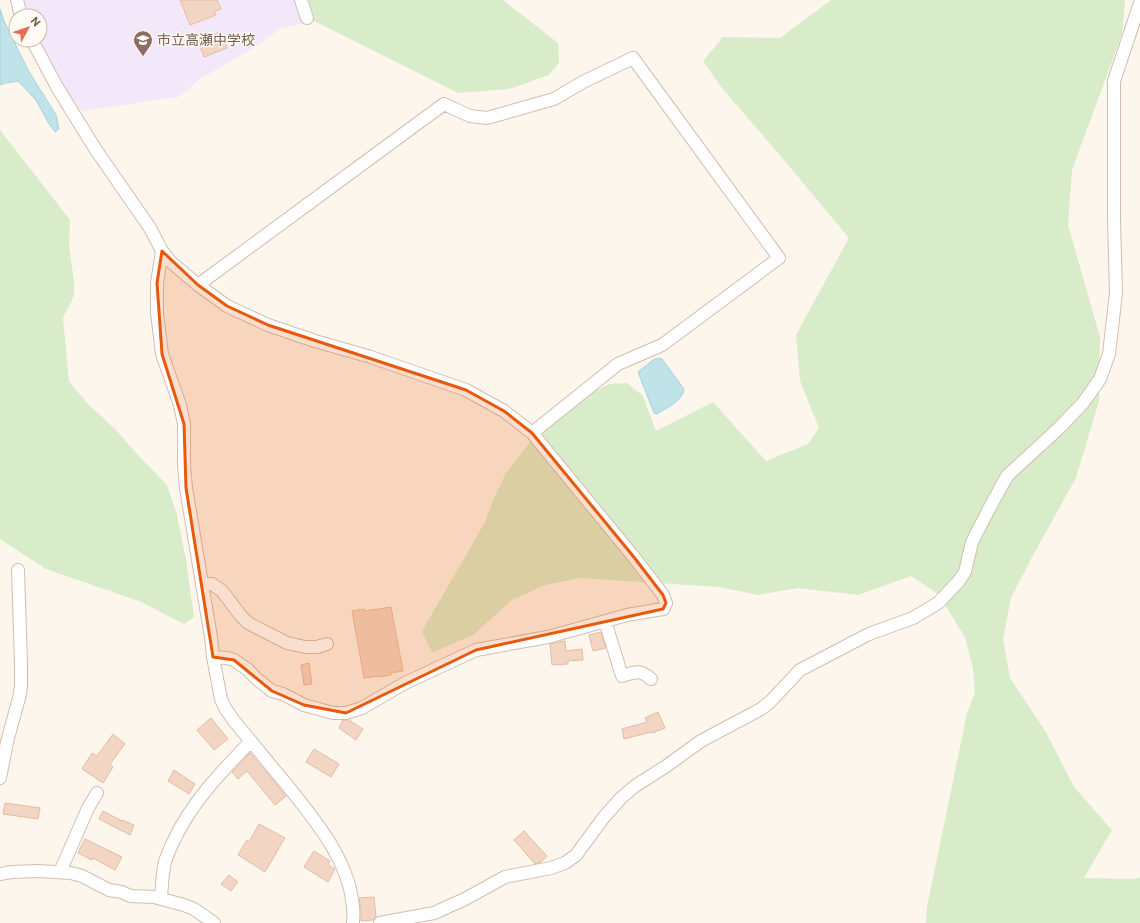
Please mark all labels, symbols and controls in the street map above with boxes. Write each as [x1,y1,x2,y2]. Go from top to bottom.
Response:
north arrow [8,8,48,48]
text: N [28,14,44,29]
school or university icon: 市立高瀬中学校 [132,29,154,57]
place label: 市立高瀬中学校 [157,31,255,48]

